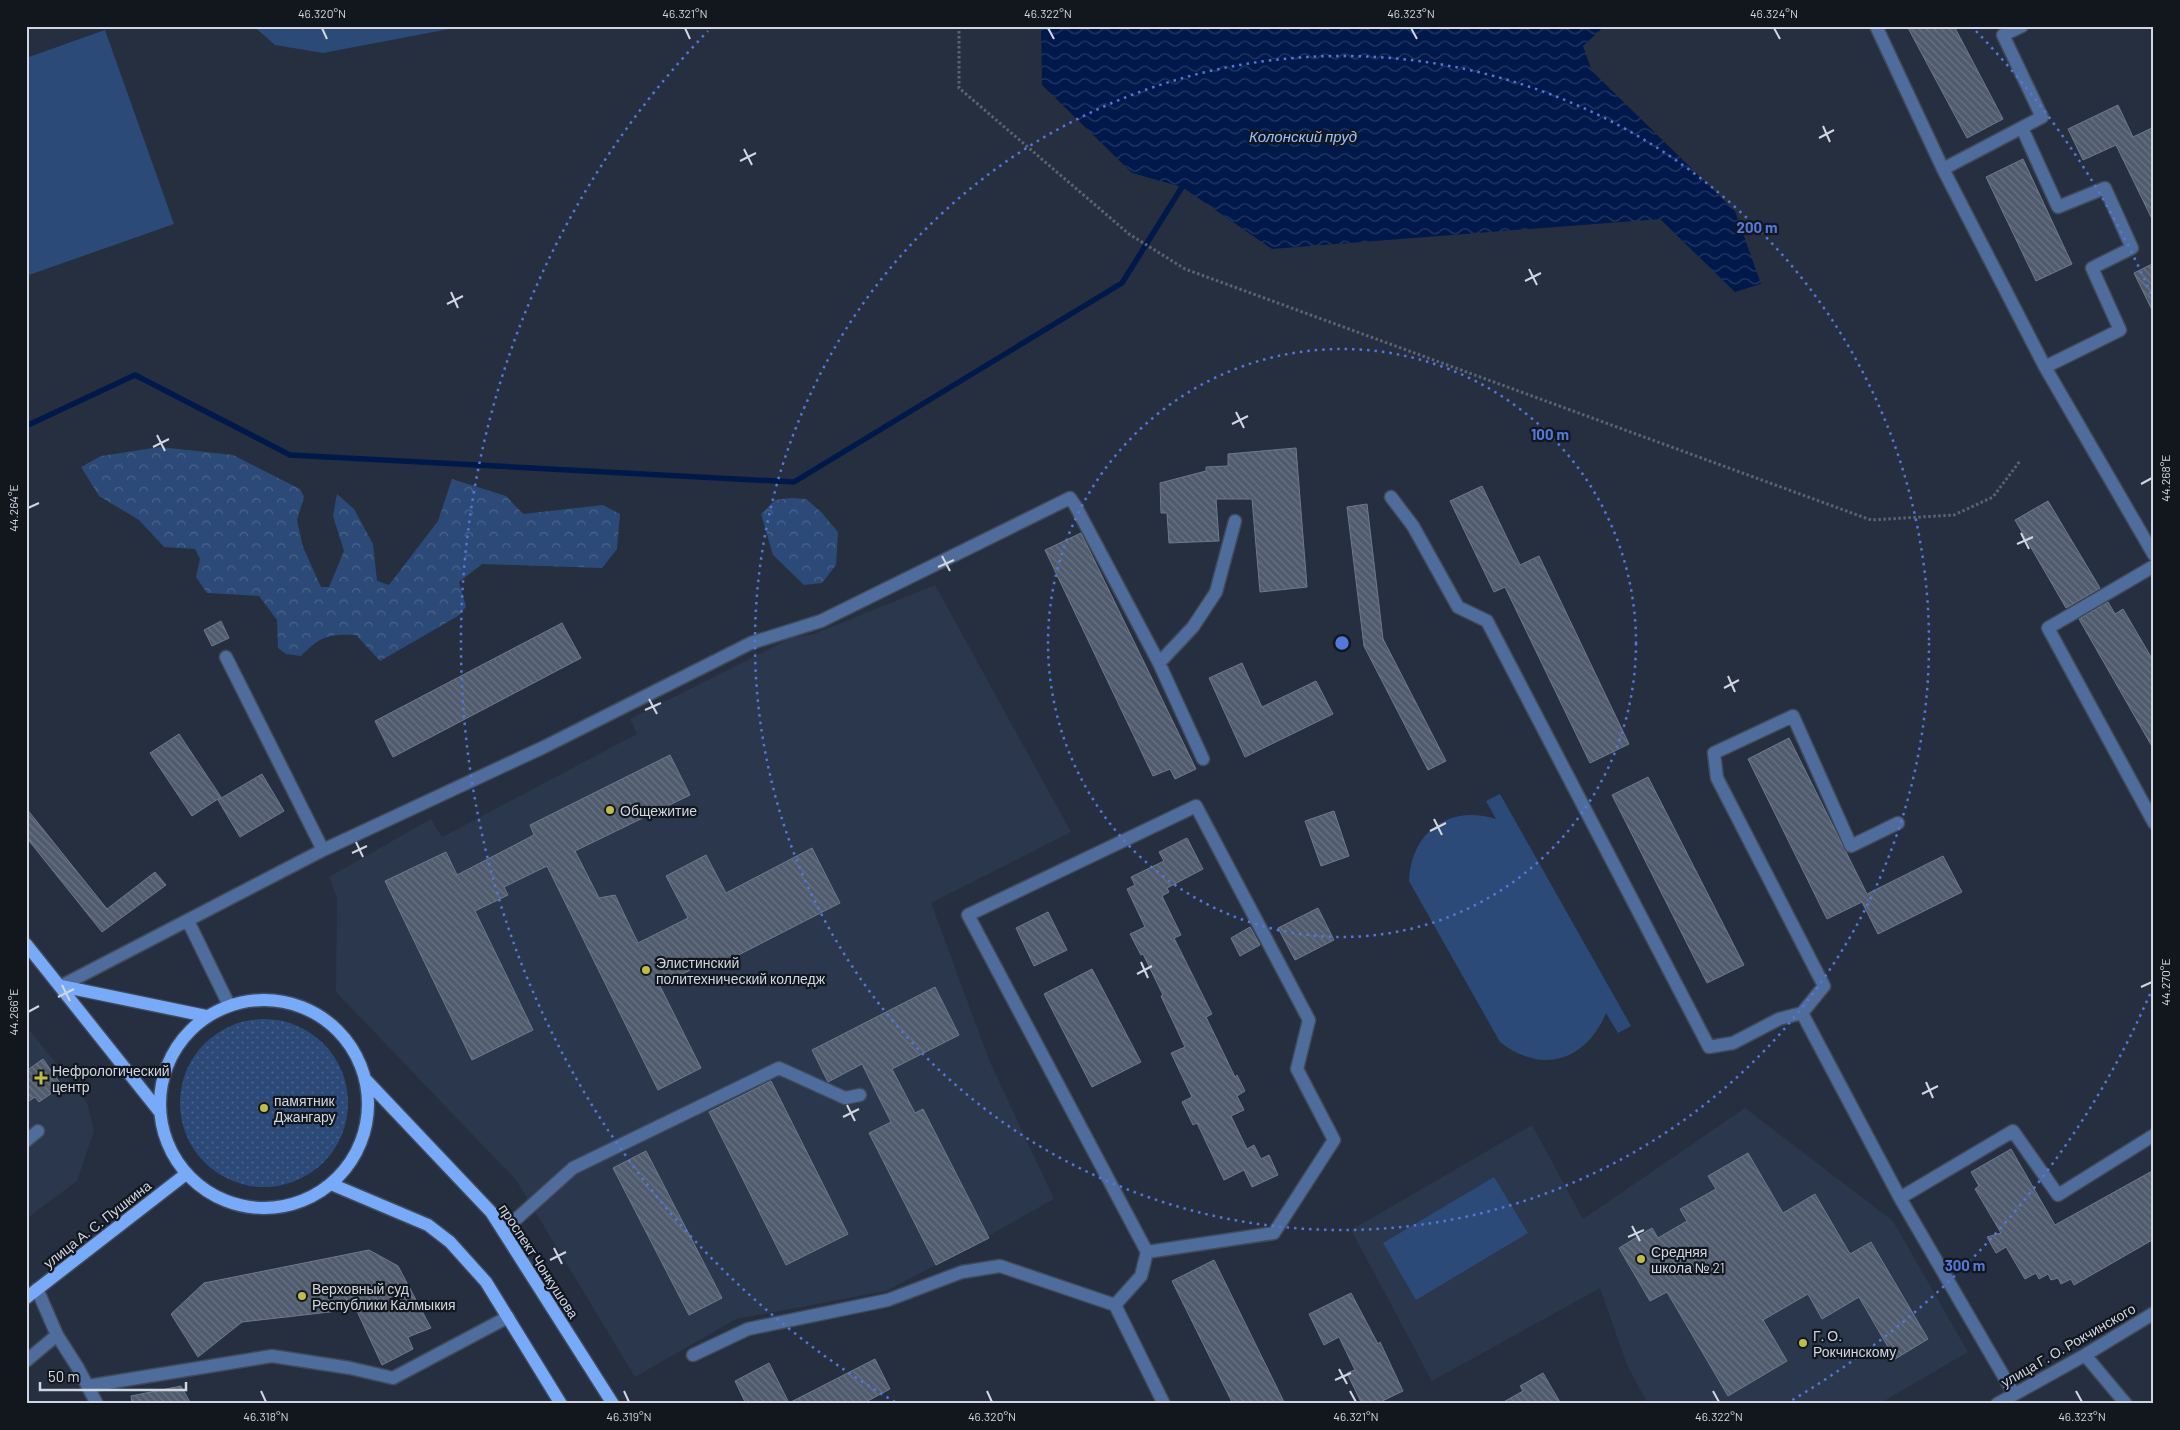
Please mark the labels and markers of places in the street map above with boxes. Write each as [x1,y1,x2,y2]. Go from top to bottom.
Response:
centre of rings [1333,634,1351,652]
place label: Общежитие [620,802,697,819]
marker: Общежитие [604,804,616,816]
place label: Элистинский политехнический колледж [656,954,826,987]
marker: Элистинский политехнический колледж [640,964,652,976]
place label: Нефрологический центр [52,1062,170,1095]
marker: Нефрологический центр [34,1071,48,1085]
place label: памятник Джангару [274,1092,336,1125]
marker: памятник Джангару [258,1102,270,1114]
place label: Средняя школа № 21 [1651,1243,1725,1276]
marker: Средняя школа № 21 [1635,1253,1647,1265]
place label: Верховный суд Республики Калмыкия [312,1280,456,1313]
marker: Верховный суд Республики Калмыкия [296,1290,308,1302]
place label: Г. О. Рокчинскому [1813,1327,1896,1360]
marker: Г. О. Рокчинскому [1797,1337,1809,1349]

